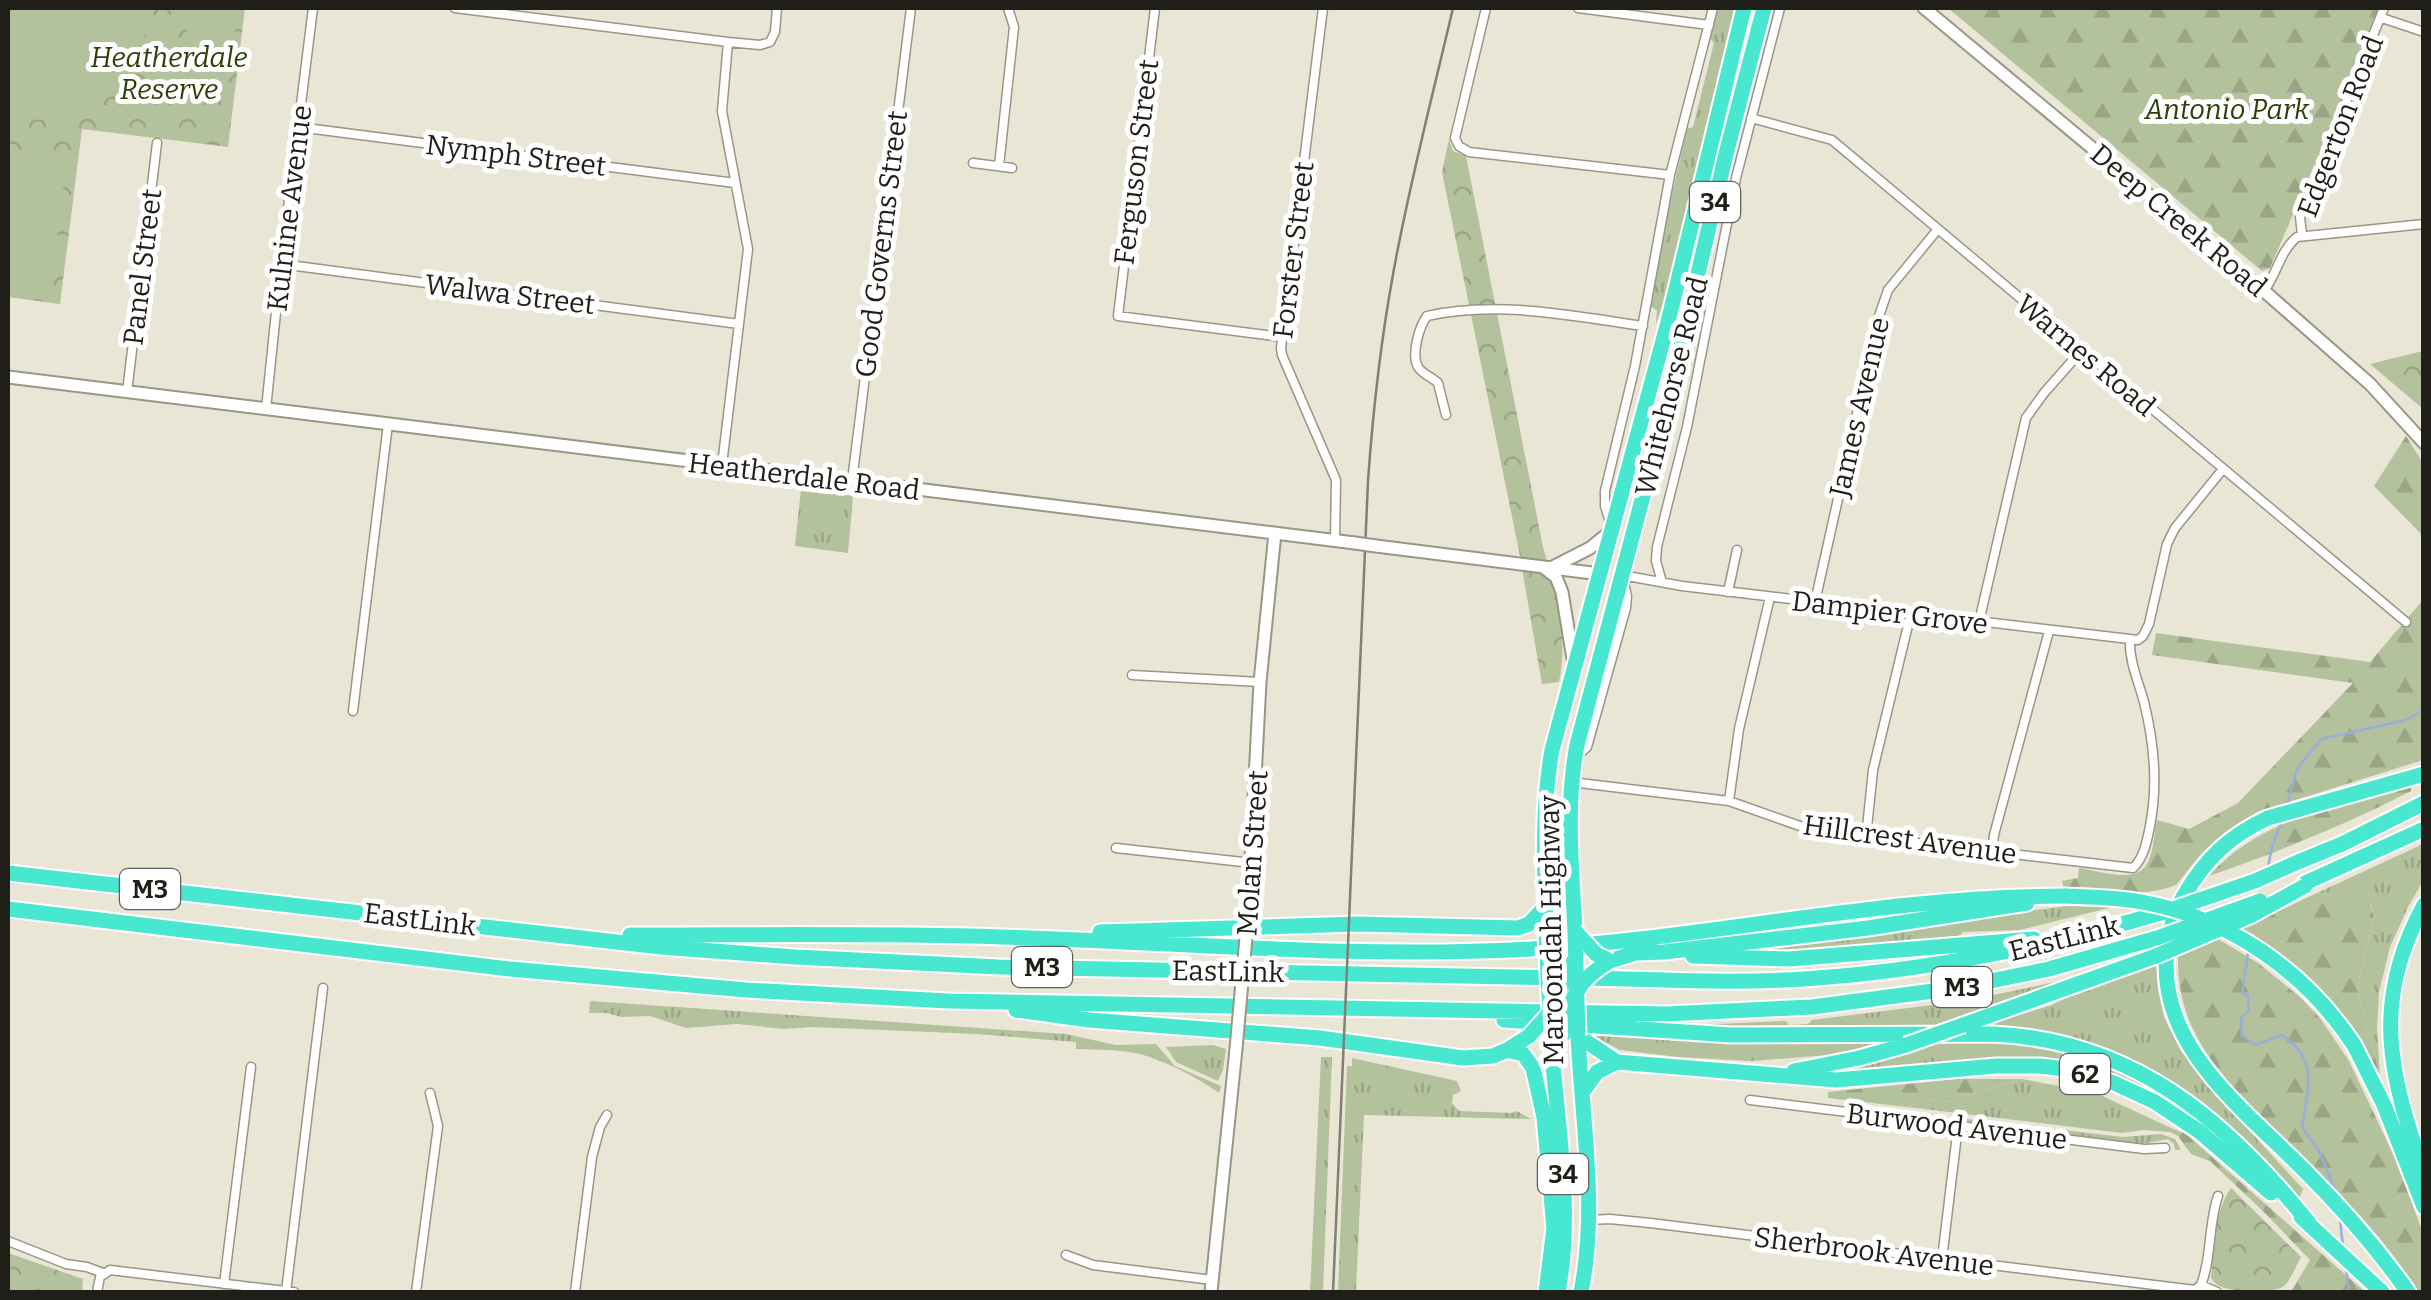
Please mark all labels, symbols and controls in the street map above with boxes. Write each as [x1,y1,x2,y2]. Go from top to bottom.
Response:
street label: Edgerton Road [2291,31,2390,222]
park label: Heatherdale Reserve [90,41,248,106]
street label: Ferguson Street [1108,58,1165,267]
park label: Antonio Park [2143,93,2310,126]
street label: Kulnine Avenue [260,103,319,313]
street label: Good Governs Street [849,109,914,379]
street label: Nymph Street [424,128,608,183]
street label: Deep Creek Road [2084,137,2273,304]
street label: Forster Street [1266,160,1321,340]
road number: 34 [1690,182,1740,222]
street label: Panel Street [117,187,168,347]
street label: Walwa Street [423,268,597,321]
street label: Whitehorse Road [1628,273,1715,499]
street label: Warnes Road [2009,288,2162,423]
street label: James Avenue [1823,314,1896,501]
street label: Heatherdale Road [686,446,922,507]
street label: Dampier Grove [1790,584,1990,641]
street label: Molan Street [1230,769,1275,937]
street label: Maroondah Highway [1533,795,1570,1065]
street label: Hillcrest Avenue [1801,808,2019,871]
road number: M3 [120,869,180,909]
street label: EastLink [362,896,478,943]
street label: EastLink [2005,909,2123,968]
road number: M3 [1012,947,1072,987]
street label: EastLink [1171,954,1285,989]
road number: M3 [1932,967,1992,1007]
road number: 62 [2060,1054,2110,1094]
street label: Burwood Avenue [1845,1097,2069,1156]
road number: 34 [1538,1154,1588,1194]
street label: Sherbrook Avenue [1752,1220,1996,1283]

